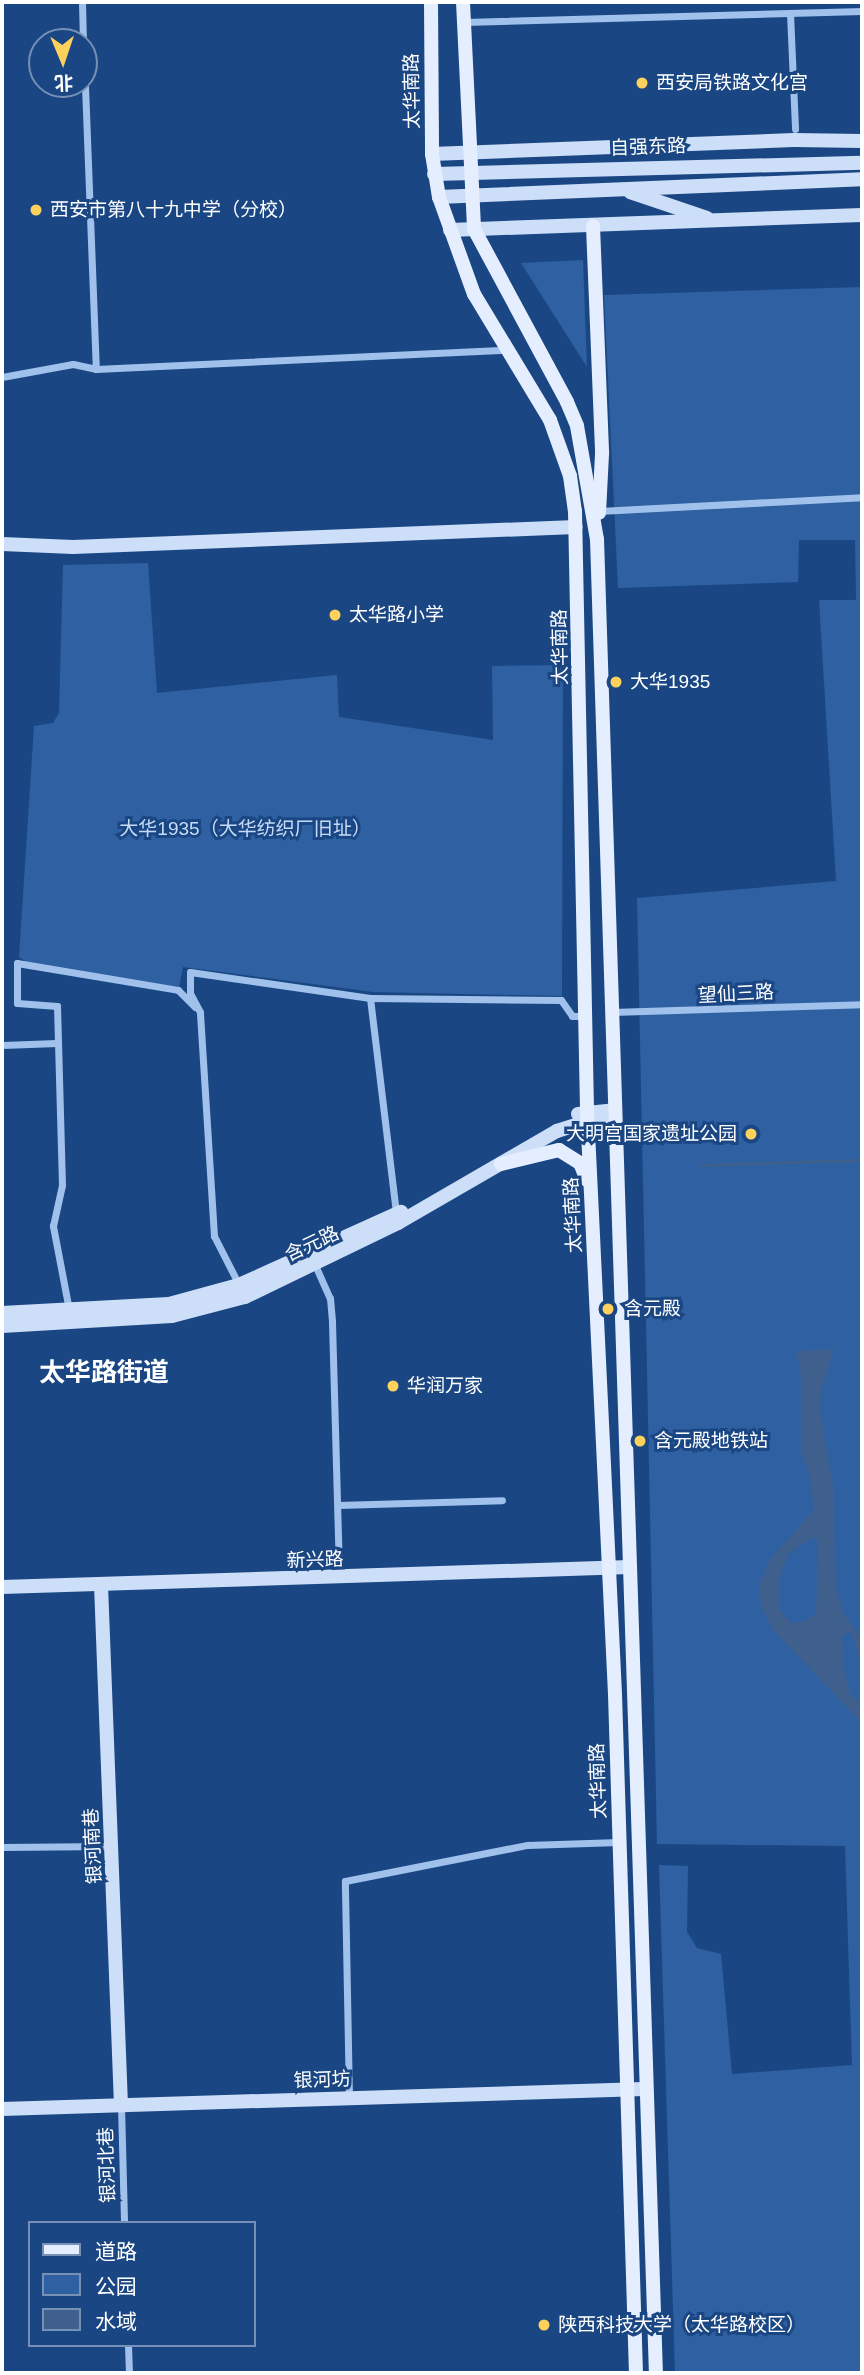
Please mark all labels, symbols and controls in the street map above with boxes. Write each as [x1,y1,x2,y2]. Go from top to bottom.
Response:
north arrow [28,28,98,98]
street label: 太华南路 [400,53,424,129]
text: 北 [54,72,74,93]
place label: 西安局铁路文化宫 [656,72,808,94]
marker: 西安局铁路文化宫 [634,75,650,91]
street label: 自强东路 [610,134,686,160]
place label: 西安市第八十九中学（分校） [50,199,297,221]
marker: 西安市第八十九中学（分校） [28,202,44,218]
place label: 太华路小学 [349,604,444,626]
marker: 太华路小学 [327,607,343,623]
street label: 太华南路 [548,609,572,685]
place label: 大华1935 [630,671,710,693]
marker: 大华1935 [608,674,624,690]
park label: 大华1935（大华纺织厂旧址） [119,818,371,840]
street label: 望仙三路 [697,981,775,1007]
place label: 大明宫国家遗址公园 [566,1123,737,1145]
marker: 大明宫国家遗址公园 [743,1126,759,1142]
street label: 太华南路 [560,1176,586,1254]
street label: 含元路 [281,1222,343,1266]
place label: 含元殿 [624,1298,681,1320]
marker: 含元殿 [598,1299,618,1319]
district label: 太华路街道 [39,1357,169,1389]
place label: 华润万家 [407,1375,483,1397]
marker: 华润万家 [385,1378,401,1394]
place label: 含元殿地铁站 [654,1430,768,1452]
marker: 含元殿地铁站 [632,1433,648,1449]
street label: 新兴路 [286,1548,344,1572]
street label: 太华南路 [585,1743,611,1819]
street label: 银河南巷 [80,1807,106,1885]
street label: 银河坊 [293,2068,351,2092]
street label: 银河北巷 [94,2127,120,2203]
legend [28,2221,256,2347]
text: 道路 [95,2240,137,2263]
text: 公园 [95,2275,137,2298]
text: 水域 [95,2310,137,2333]
place label: 陕西科技大学（太华路校区） [558,2314,805,2336]
marker: 陕西科技大学（太华路校区） [536,2317,552,2333]

